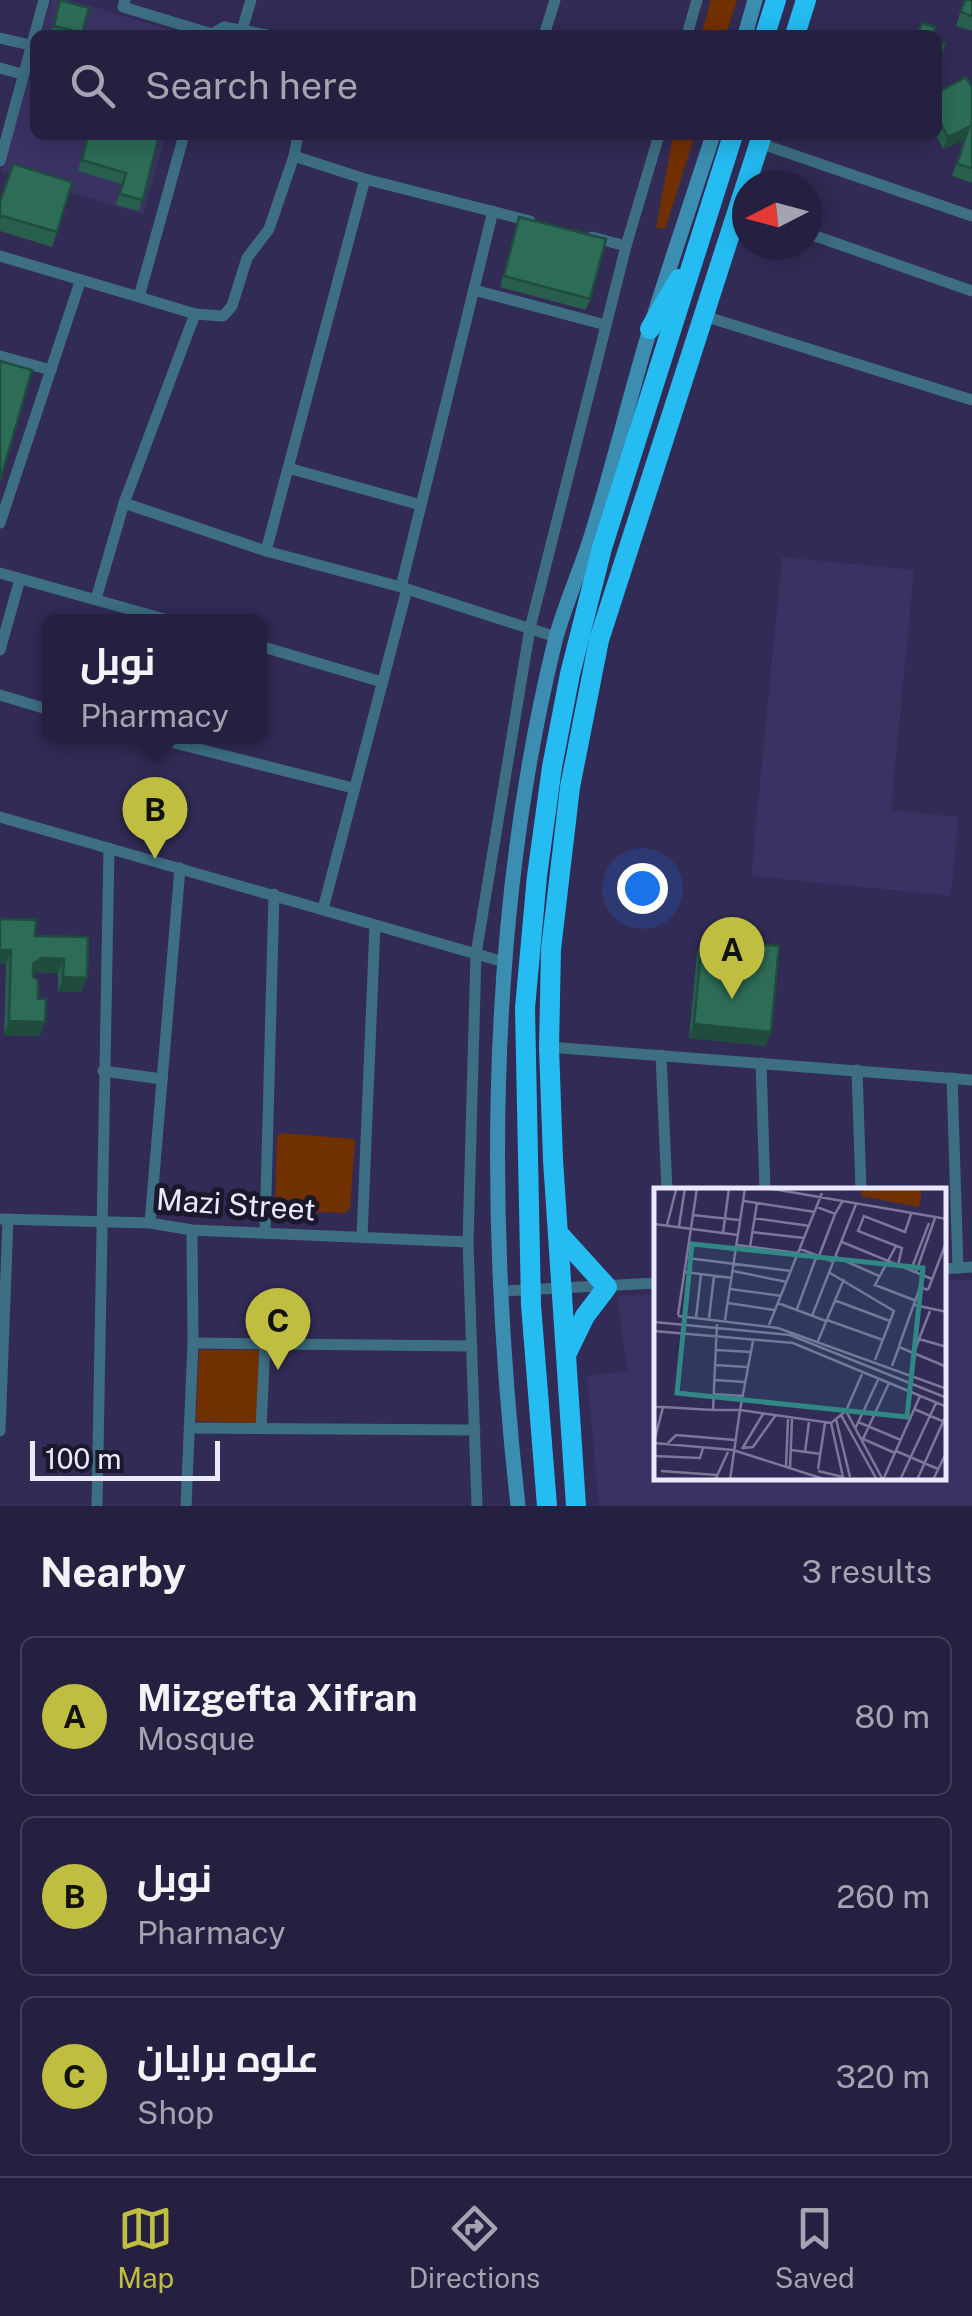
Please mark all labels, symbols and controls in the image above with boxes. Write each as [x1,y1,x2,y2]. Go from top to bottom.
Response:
search box [30,30,942,140]
icon: search [65,58,120,113]
text: Search here [145,63,358,108]
north arrow [732,170,822,260]
popup [42,614,267,744]
text: نوبل [80,639,155,684]
text: Pharmacy [80,697,229,734]
pin: B [122,776,188,859]
your location [617,863,668,914]
pin: A [700,916,764,999]
street label: Mazi Street [155,1180,317,1228]
inset map [654,1188,947,1481]
pin: C [246,1288,310,1370]
scale bar [30,1436,220,1480]
text: 100 m [45,1442,122,1475]
text: Nearby [40,1547,186,1596]
text: 3 results [802,1553,932,1590]
text: Mizgefta Xifran [137,1675,418,1720]
text: A [63,1698,86,1735]
text: 80 m [854,1698,930,1735]
text: Mosque [137,1720,255,1757]
text: نوبل [137,1856,212,1901]
text: B [64,1878,85,1915]
text: 260 m [836,1878,930,1915]
text: Pharmacy [137,1914,286,1951]
text: علوه برايان [137,2036,319,2081]
text: C [63,2058,86,2095]
text: 320 m [836,2058,930,2095]
text: Shop [137,2094,214,2131]
tab: Map [117,2201,174,2294]
tab: Directions [409,2201,540,2294]
tab: Saved [775,2201,855,2294]

